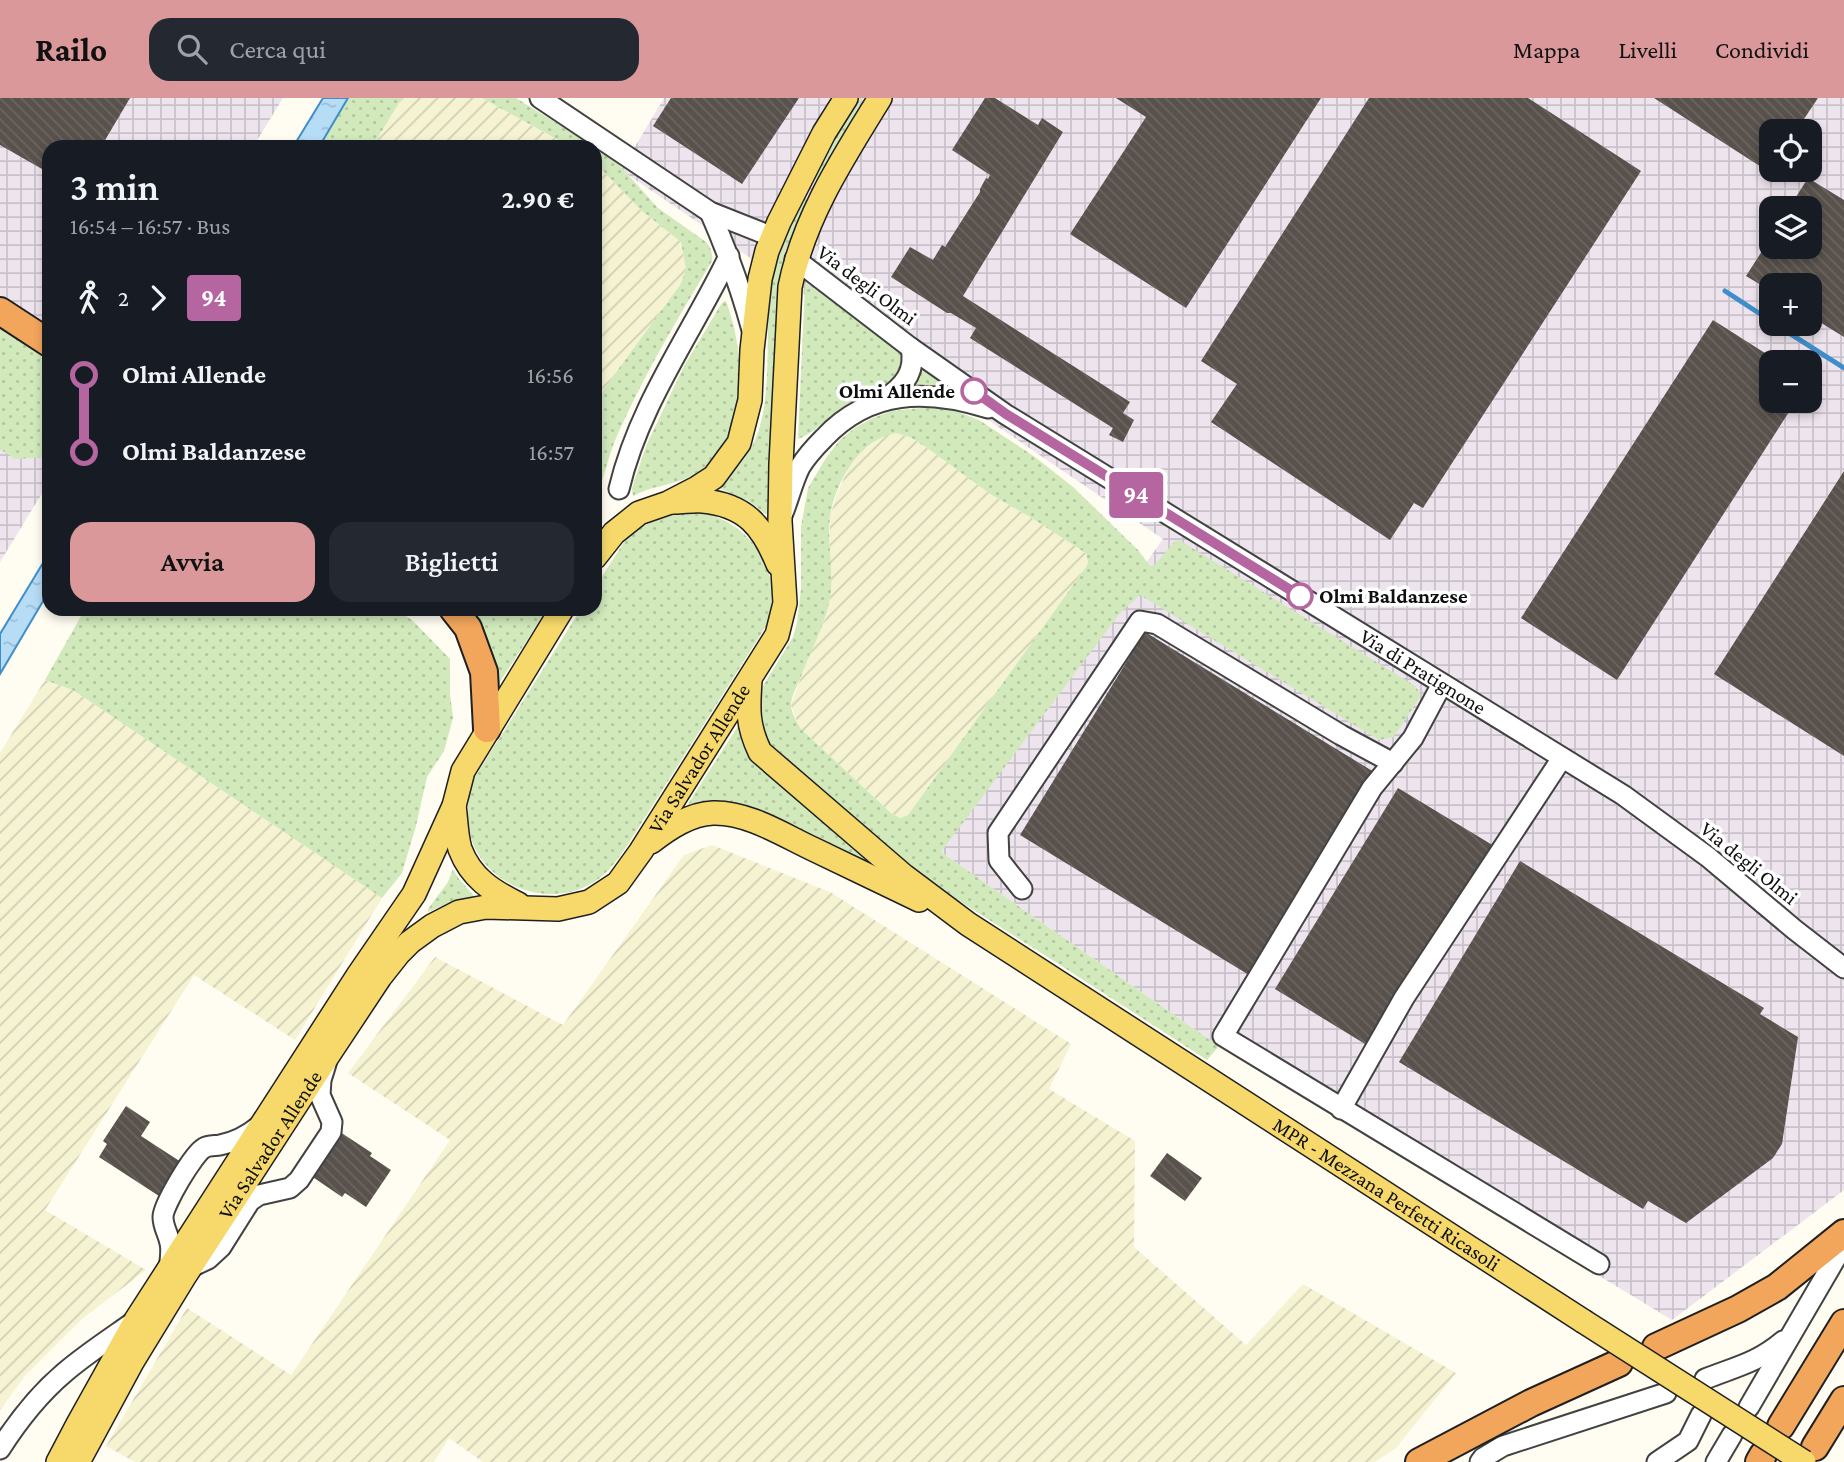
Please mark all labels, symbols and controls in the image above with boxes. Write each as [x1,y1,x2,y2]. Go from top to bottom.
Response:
search box [149,18,639,81]
icon: search [173,30,211,68]
text: Railo [35,31,107,68]
text: Cerca qui [229,35,326,64]
text: Mappa [1513,36,1580,63]
text: Livelli [1618,36,1677,63]
text: Condividi [1715,36,1809,63]
map controls [1759,119,1822,413]
button: locate [1759,119,1822,182]
text: 3 min [70,166,159,208]
text: 2.90 € [502,185,574,214]
button: layers [1759,196,1822,259]
text: 16:54 – 16:57 · Bus [70,213,230,239]
street label: Via degli Olmi [813,240,922,330]
button: + [1759,273,1822,336]
icon: walk [70,279,108,317]
icon: forward [139,279,177,317]
text: 94 [201,284,227,311]
text: 2 [118,285,129,311]
button: − [1759,350,1822,413]
text: Olmi Allende [122,360,266,389]
text: 16:56 [527,362,574,388]
marker: Olmi Allende [961,378,987,404]
place label: Olmi Allende [839,379,955,403]
text: Olmi Baldanzese [122,437,306,466]
text: 16:57 [529,439,574,465]
line badge: 94 [1104,472,1168,518]
text: 94 [1123,481,1149,508]
button: Avvia [70,522,315,602]
button: Biglietti [329,522,574,602]
marker: Olmi Baldanzese [1287,583,1313,609]
place label: Olmi Baldanzese [1319,584,1468,608]
street label: Via di Pratignone [1356,624,1490,720]
street label: Via Salvador Allende [643,679,755,838]
street label: Via degli Olmi [1696,816,1803,910]
street label: Via Salvador Allende [213,1066,327,1223]
street label: MPR - Mezzana Perfetti Ricasoli [1269,1112,1505,1276]

